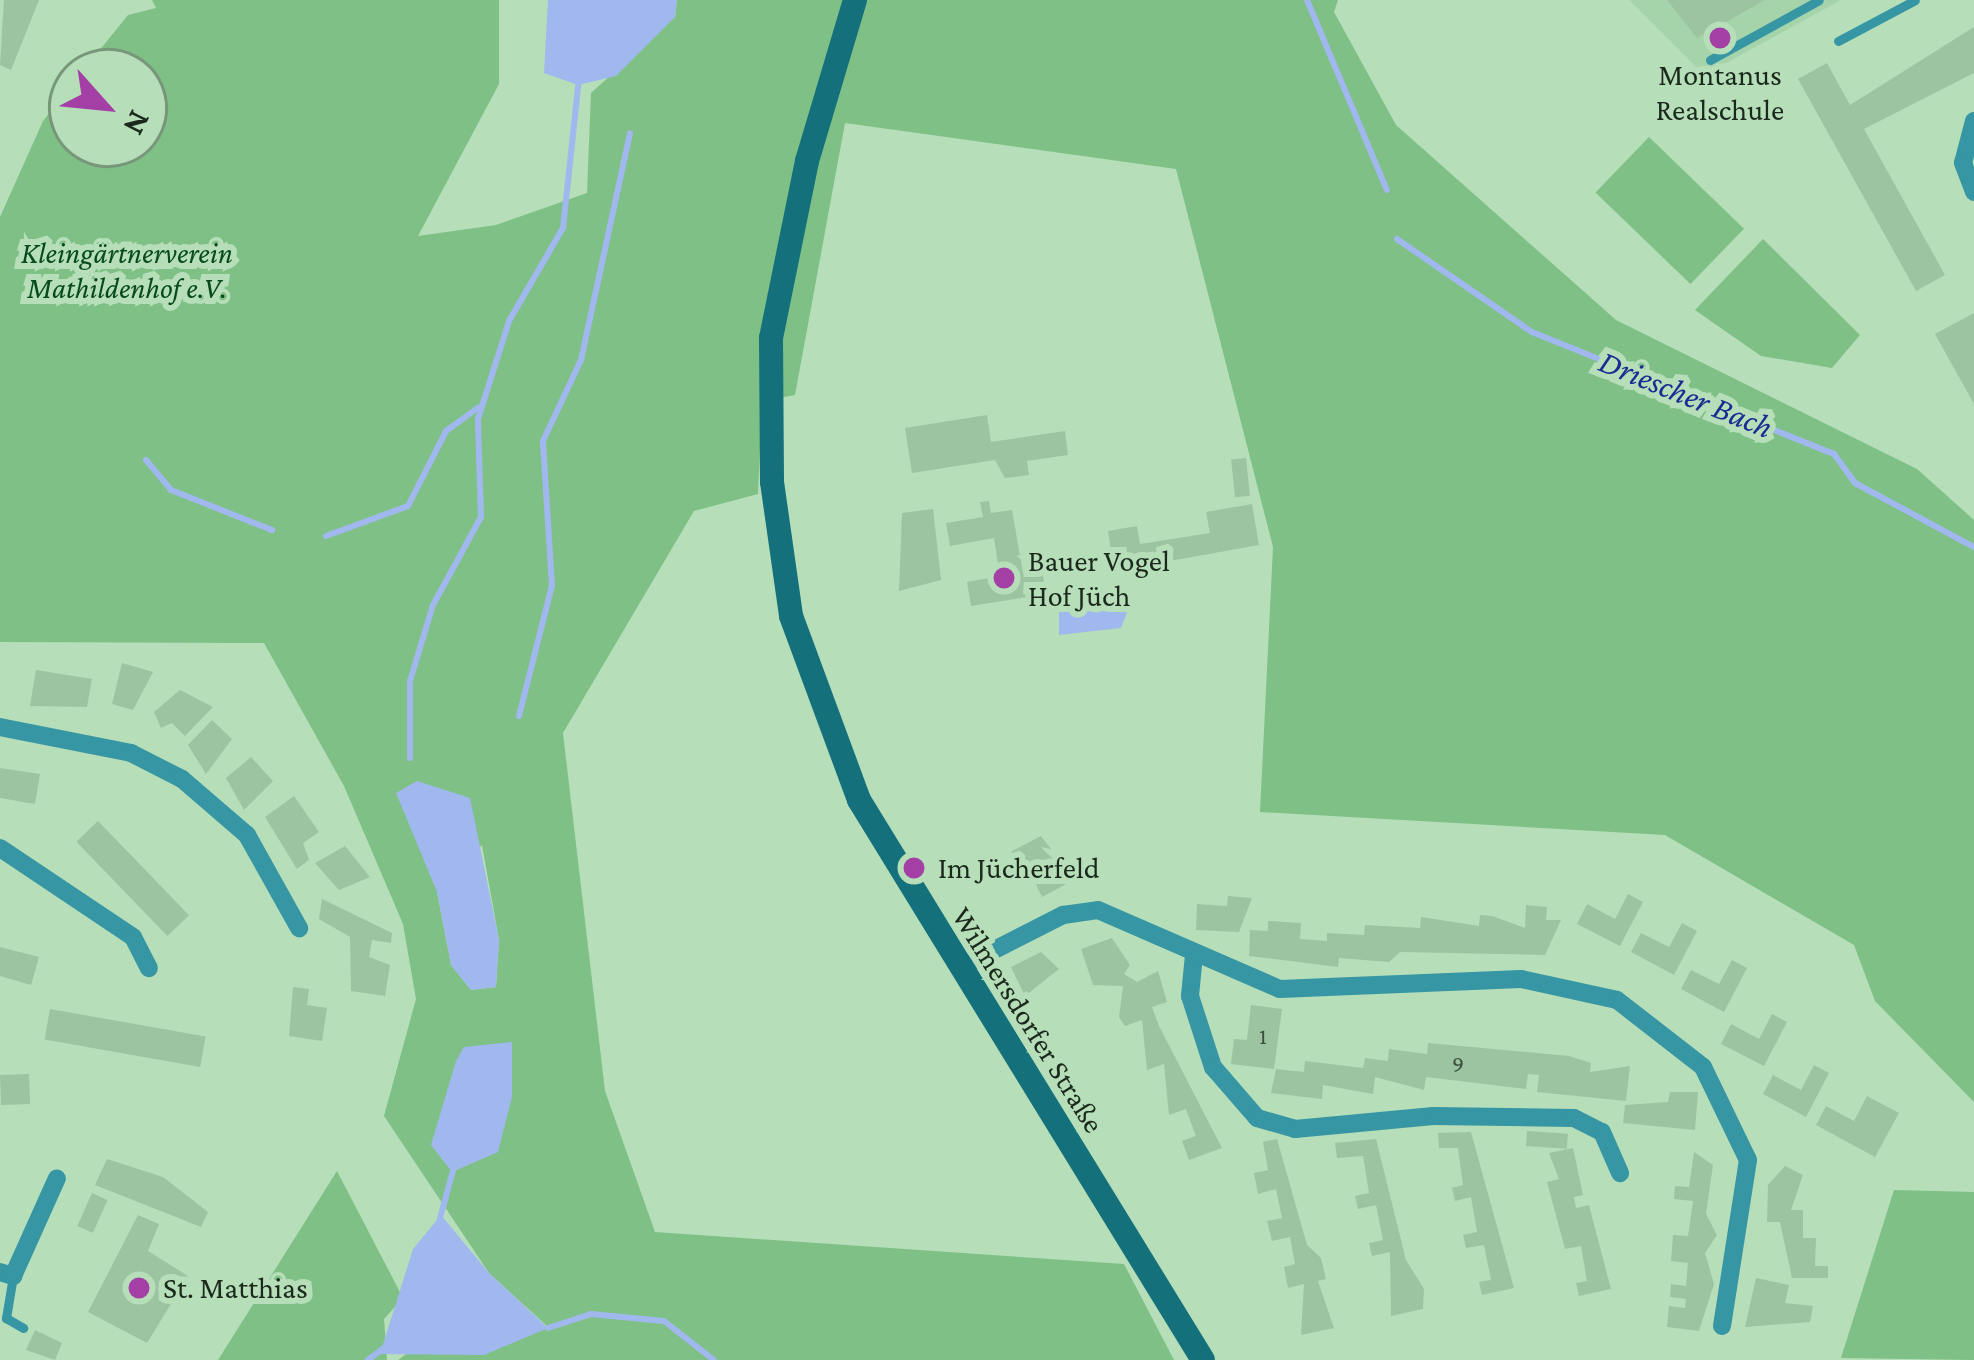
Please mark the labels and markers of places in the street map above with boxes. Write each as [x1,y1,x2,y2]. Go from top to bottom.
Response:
marker: Montanus Realschule [1707,25,1733,51]
place label: Montanus Realschule [1656,57,1784,128]
place label: Bauer Vogel Hof Jüch [1028,543,1170,614]
marker: Bauer Vogel Hof Jüch [991,565,1017,591]
place label: Im Jücherfeld [938,850,1100,886]
marker: Im Jücherfeld [901,855,927,881]
place label: St. Matthias [163,1270,308,1306]
marker: St. Matthias [126,1275,152,1301]

